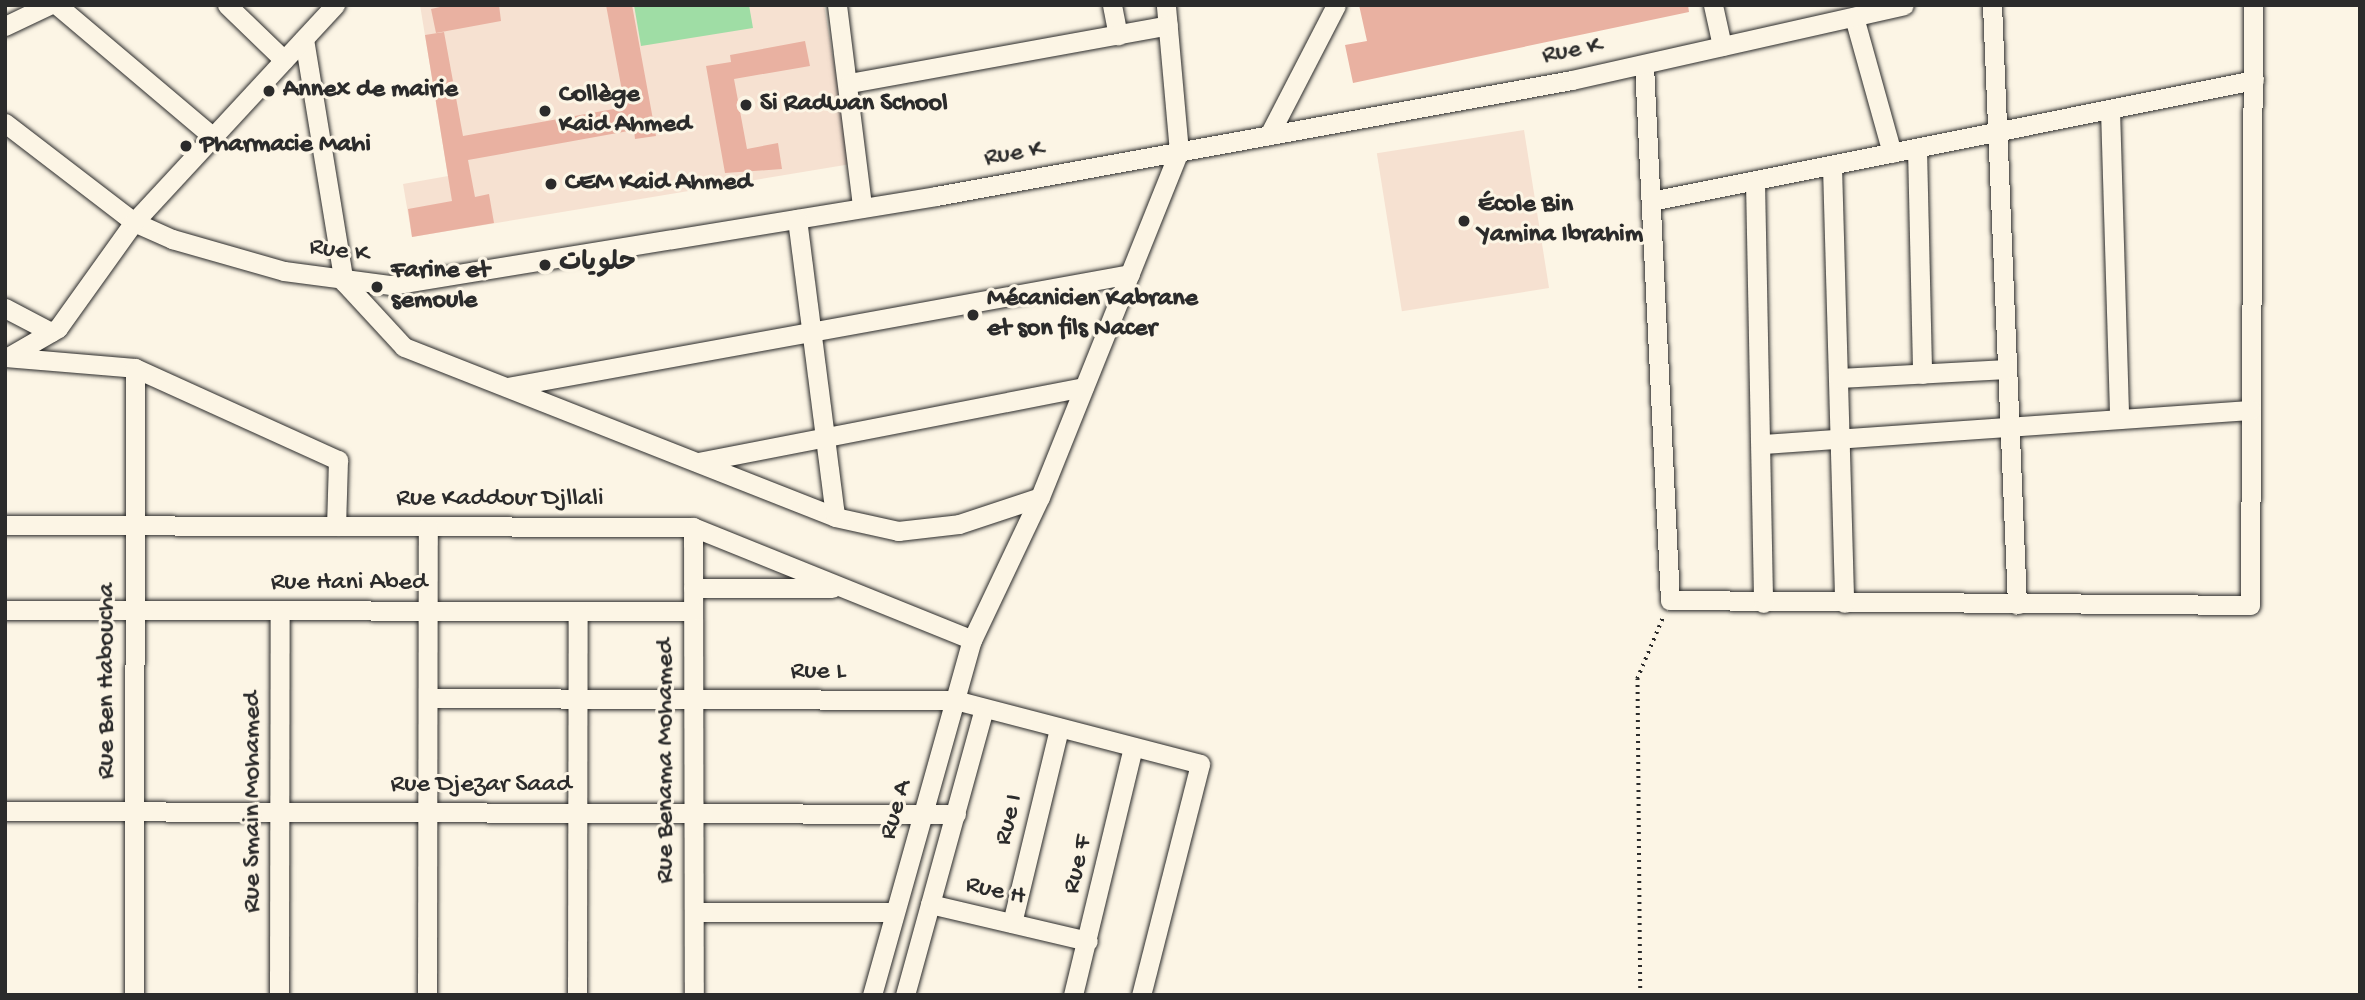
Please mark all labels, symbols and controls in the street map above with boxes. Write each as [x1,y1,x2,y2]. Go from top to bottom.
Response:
street label: Rue K [1540,31,1604,73]
place label: Annex de mairie [283,75,458,107]
place label: Collège Kaid Ahmed [559,80,691,142]
marker: Annex de mairie [261,83,277,99]
place label: Si Radwan School [760,89,948,121]
marker: Si Radwan School [738,97,754,113]
marker: Collège Kaid Ahmed [537,103,553,119]
place label: Pharmacie Mahi [200,130,371,162]
street label: Rue K [982,134,1046,176]
marker: Pharmacie Mahi [178,138,194,154]
place label: CEM Kaid Ahmed [565,168,752,200]
marker: CEM Kaid Ahmed [543,176,559,192]
place label: École Bin Yamina Ibrahim [1478,190,1643,252]
marker: École Bin Yamina Ibrahim [1456,213,1472,229]
street label: Rue K [307,232,371,272]
place label: حلويات [559,249,636,281]
place label: Farine et semoule [391,256,490,318]
marker: حلويات [537,257,553,273]
marker: Farine et semoule [369,279,385,295]
place label: Mécanicien Kabrane et son fils Nacer [987,284,1198,346]
marker: Mécanicien Kabrane et son fils Nacer [965,307,981,323]
street label: Rue Kaddour Djllali [396,484,604,516]
street label: Rue Hani Abed [271,568,427,600]
street label: Rue Ben Haboucha [92,583,124,779]
street label: Rue Benama Mohamed [651,639,683,883]
street label: Rue L [791,657,845,689]
street label: Rue Smain Mohamed [238,691,270,913]
street label: Rue Djezar Saad [391,770,571,802]
street label: Rue A [874,777,920,843]
street label: Rue I [989,791,1031,849]
street label: Rue F [1057,833,1101,897]
street label: Rue H [962,870,1028,914]

